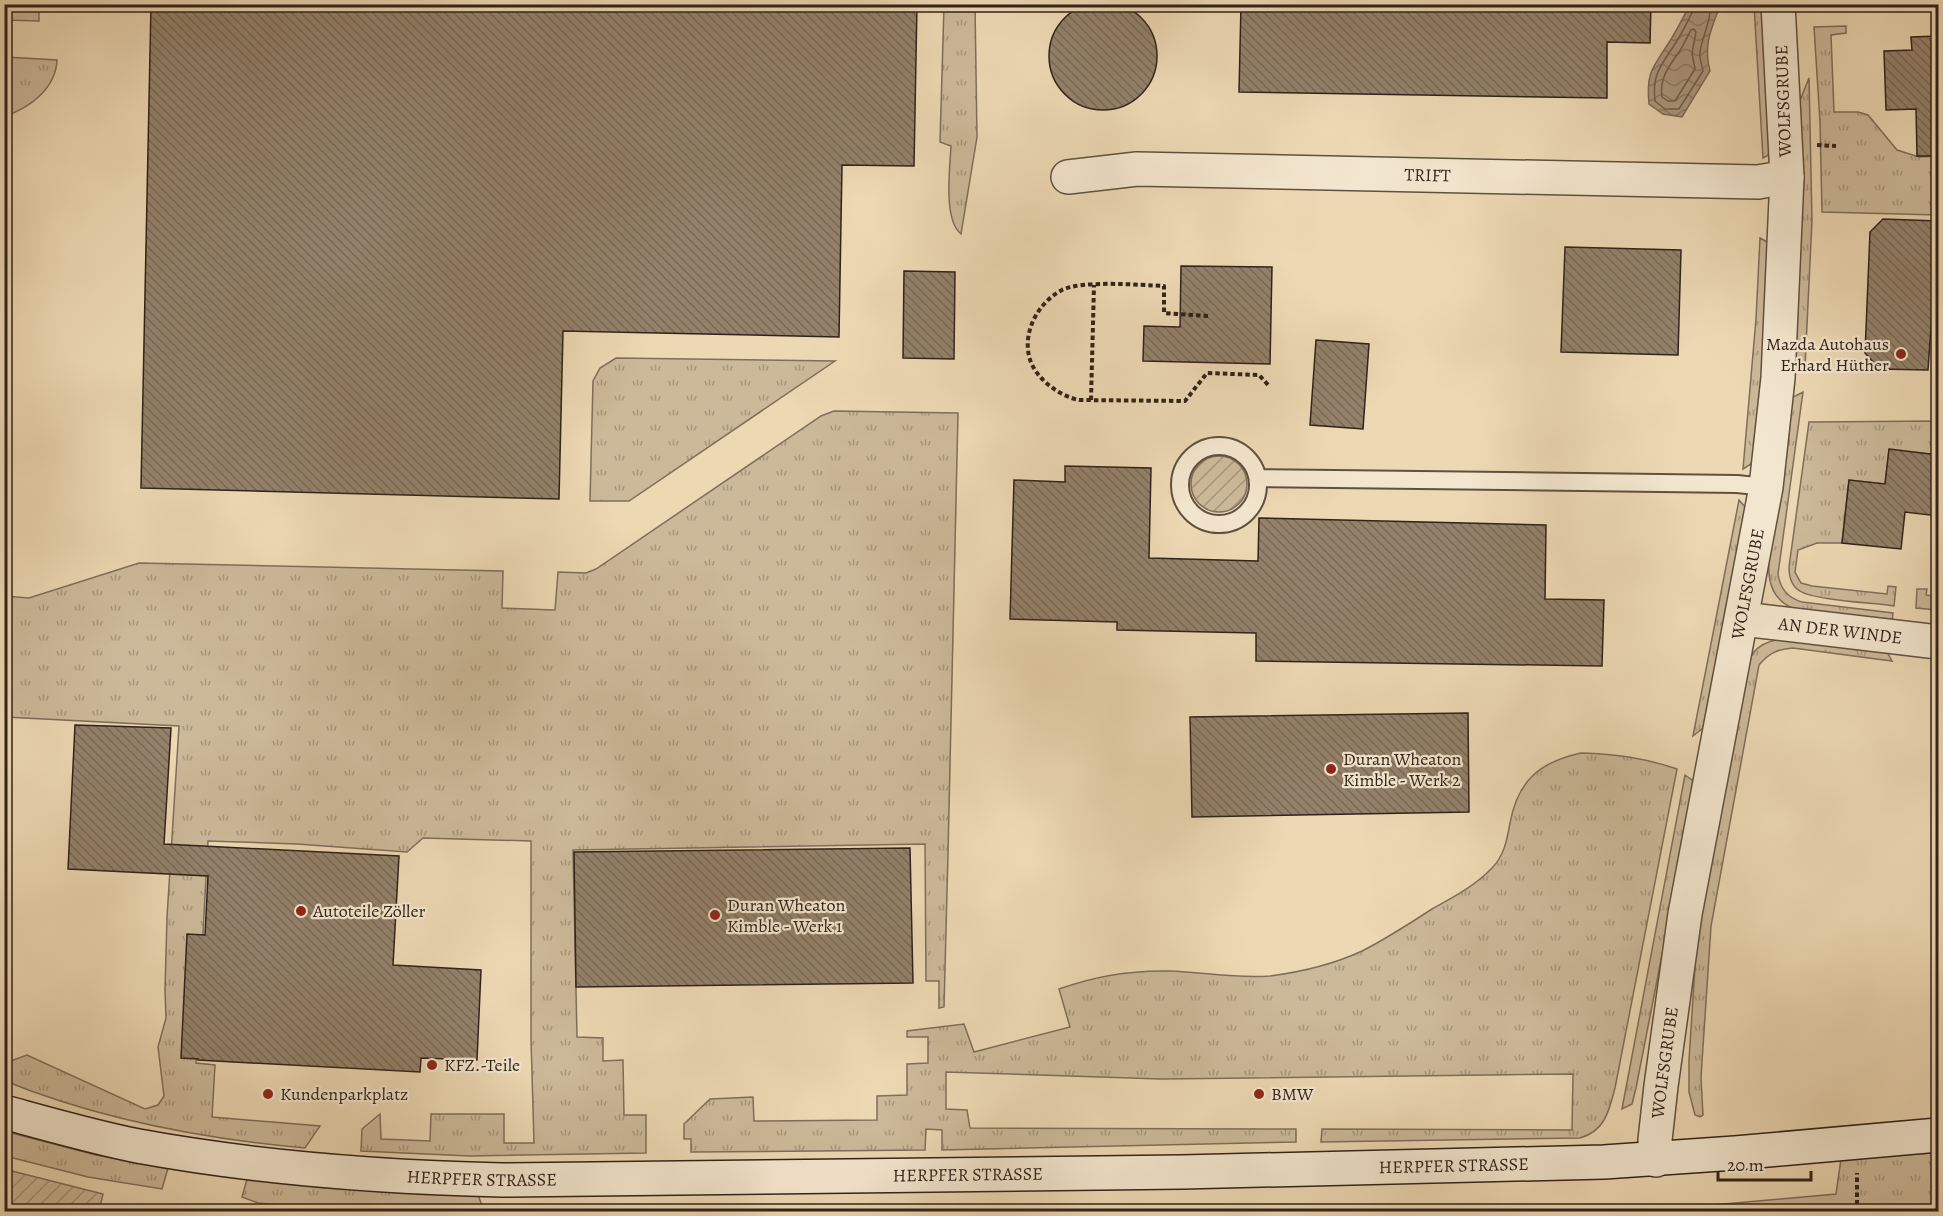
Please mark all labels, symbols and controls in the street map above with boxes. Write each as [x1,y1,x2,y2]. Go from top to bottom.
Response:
street label: WOLFSGRUBE [1769,44,1797,159]
street label: TRIFT [1404,163,1451,188]
place label: Mazda Autohaus Erhard Hüther [1766,332,1889,377]
marker: Mazda Autohaus Erhard Hüther [1894,347,1908,361]
street label: WOLFSGRUBE [1725,526,1770,642]
street label: AN DER WINDE [1776,611,1904,650]
place label: Duran Wheaton Kimble - Werk 2 [1343,747,1461,792]
marker: Duran Wheaton Kimble - Werk 2 [1324,762,1338,776]
place label: Duran Wheaton Kimble - Werk 1 [727,893,845,938]
place label: Autoteile Zöller [312,899,426,923]
marker: Autoteile Zöller [294,904,308,918]
marker: Duran Wheaton Kimble - Werk 1 [708,908,722,922]
street label: WOLFSGRUBE [1645,1005,1684,1121]
place label: KFZ.-Teile [444,1053,520,1077]
marker: KFZ.-Teile [425,1058,439,1072]
place label: Kundenparkplatz [280,1082,408,1106]
place label: BMW [1271,1082,1314,1106]
marker: Kundenparkplatz [261,1087,275,1101]
marker: BMW [1252,1087,1266,1101]
scale bar [1718,1144,1811,1182]
street label: HERPFER STRASSE [1378,1152,1529,1179]
text: 20 m [1727,1153,1764,1177]
street label: HERPFER STRASSE [892,1162,1043,1187]
street label: HERPFER STRASSE [406,1164,557,1192]

